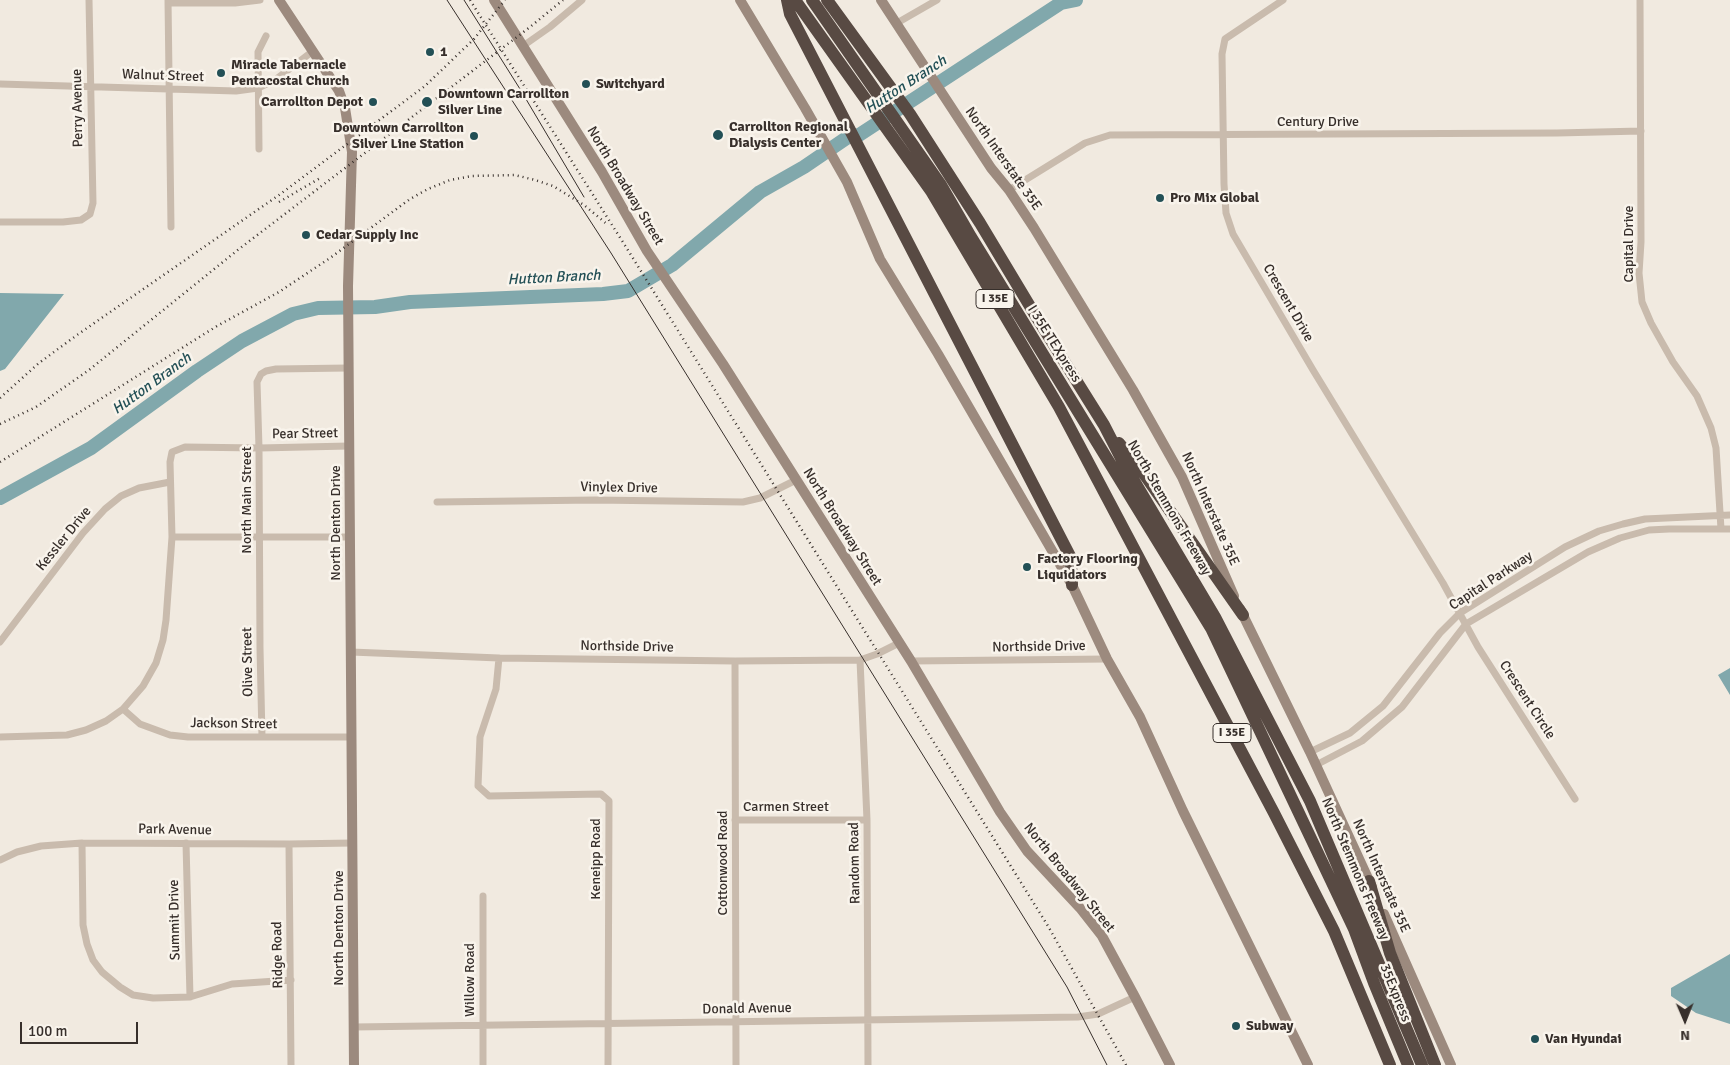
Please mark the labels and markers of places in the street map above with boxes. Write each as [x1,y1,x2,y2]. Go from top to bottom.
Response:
place label: 1 [440,44,448,60]
marker: 1 [424,46,436,58]
place label: Miracle Tabernacle Pentacostal Church [231,57,349,90]
marker: Miracle Tabernacle Pentacostal Church [215,67,227,79]
place label: Switchyard [596,76,665,92]
marker: Switchyard [580,78,592,90]
place label: Downtown Carrollton Silver Line [438,86,569,118]
place label: Carrollton Depot [261,94,363,110]
marker: Downtown Carrollton Silver Line [420,95,434,109]
marker: Carrollton Depot [367,96,379,108]
place label: Carrollton Regional Dialysis Center [729,119,848,152]
place label: Downtown Carrollton Silver Line Station [333,120,464,152]
marker: Carrollton Regional Dialysis Center [711,128,725,142]
marker: Downtown Carrollton Silver Line Station [468,130,480,142]
place label: Pro Mix Global [1170,190,1259,206]
marker: Pro Mix Global [1154,192,1166,204]
place label: Cedar Supply Inc [316,227,418,243]
marker: Cedar Supply Inc [300,229,312,241]
place label: Factory Flooring Liquidators [1037,551,1138,584]
marker: Factory Flooring Liquidators [1021,561,1033,573]
place label: Subway [1246,1018,1293,1034]
marker: Subway [1230,1020,1242,1032]
place label: Van Hyundai [1545,1031,1622,1047]
marker: Van Hyundai [1529,1033,1541,1045]

